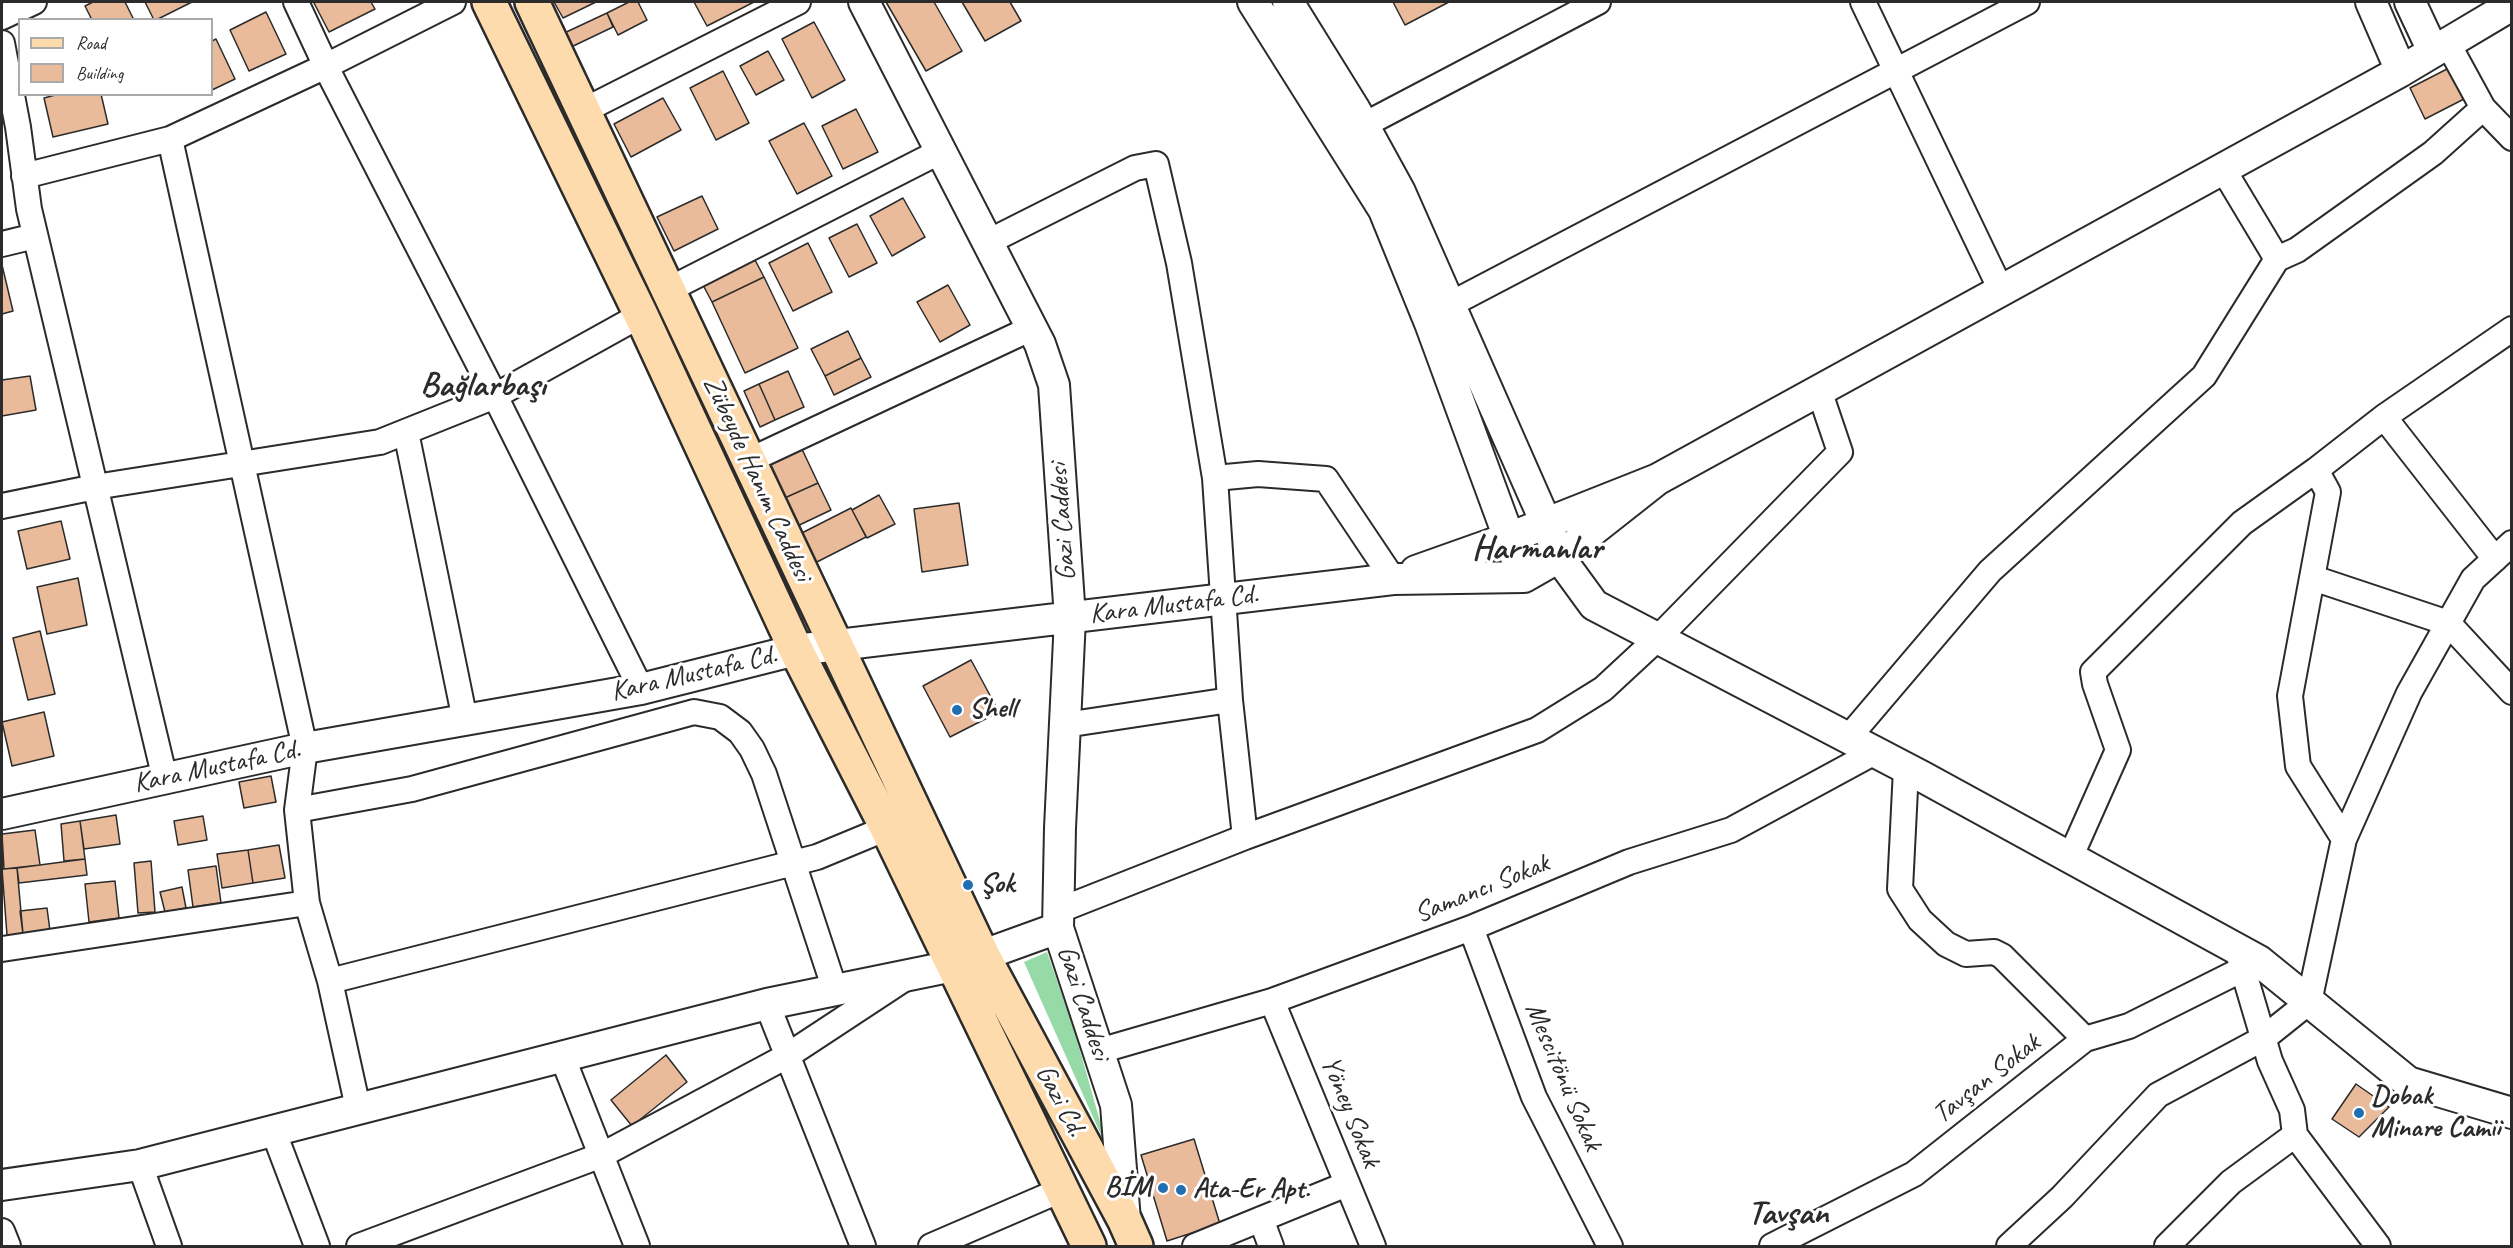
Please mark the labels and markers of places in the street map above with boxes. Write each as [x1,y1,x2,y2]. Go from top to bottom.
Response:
place label: Shell [969,693,1016,727]
marker: Shell [950,703,964,717]
place label: Şok [980,868,1014,902]
marker: Şok [961,878,975,892]
place label: Dobak Minare Camii [2371,1080,2500,1146]
marker: Dobak Minare Camii [2352,1106,2366,1120]
place label: BİM [1105,1171,1151,1205]
place label: Ata-Er Apt. [1193,1173,1310,1207]
marker: BİM [1156,1181,1170,1195]
marker: Ata-Er Apt. [1174,1183,1188,1197]

